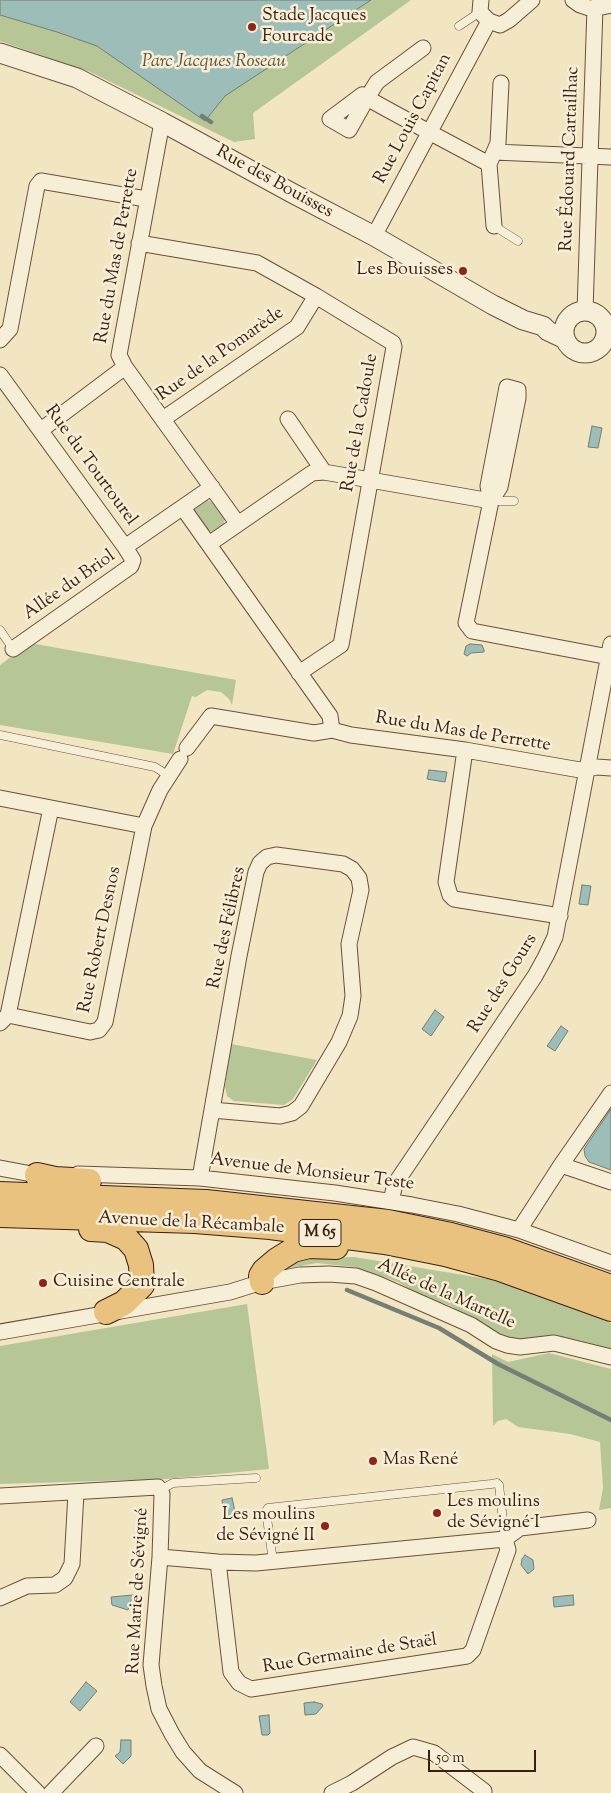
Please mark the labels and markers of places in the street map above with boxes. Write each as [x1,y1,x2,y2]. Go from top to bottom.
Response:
place label: Stade Jacques Fourcade [262,6,366,48]
marker: Stade Jacques Fourcade [246,21,258,33]
place label: Les Bouisses [357,260,453,282]
marker: Les Bouisses [457,265,469,277]
place label: Cuisine Centrale [53,1272,185,1294]
marker: Cuisine Centrale [37,1277,49,1289]
place label: Mas René [383,1450,458,1472]
marker: Mas René [367,1455,379,1467]
place label: Les moulins de Sévigné I [447,1492,540,1535]
place label: Les moulins de Sévigné II [216,1505,315,1548]
marker: Les moulins de Sévigné I [431,1507,443,1519]
marker: Les moulins de Sévigné II [319,1520,331,1532]

